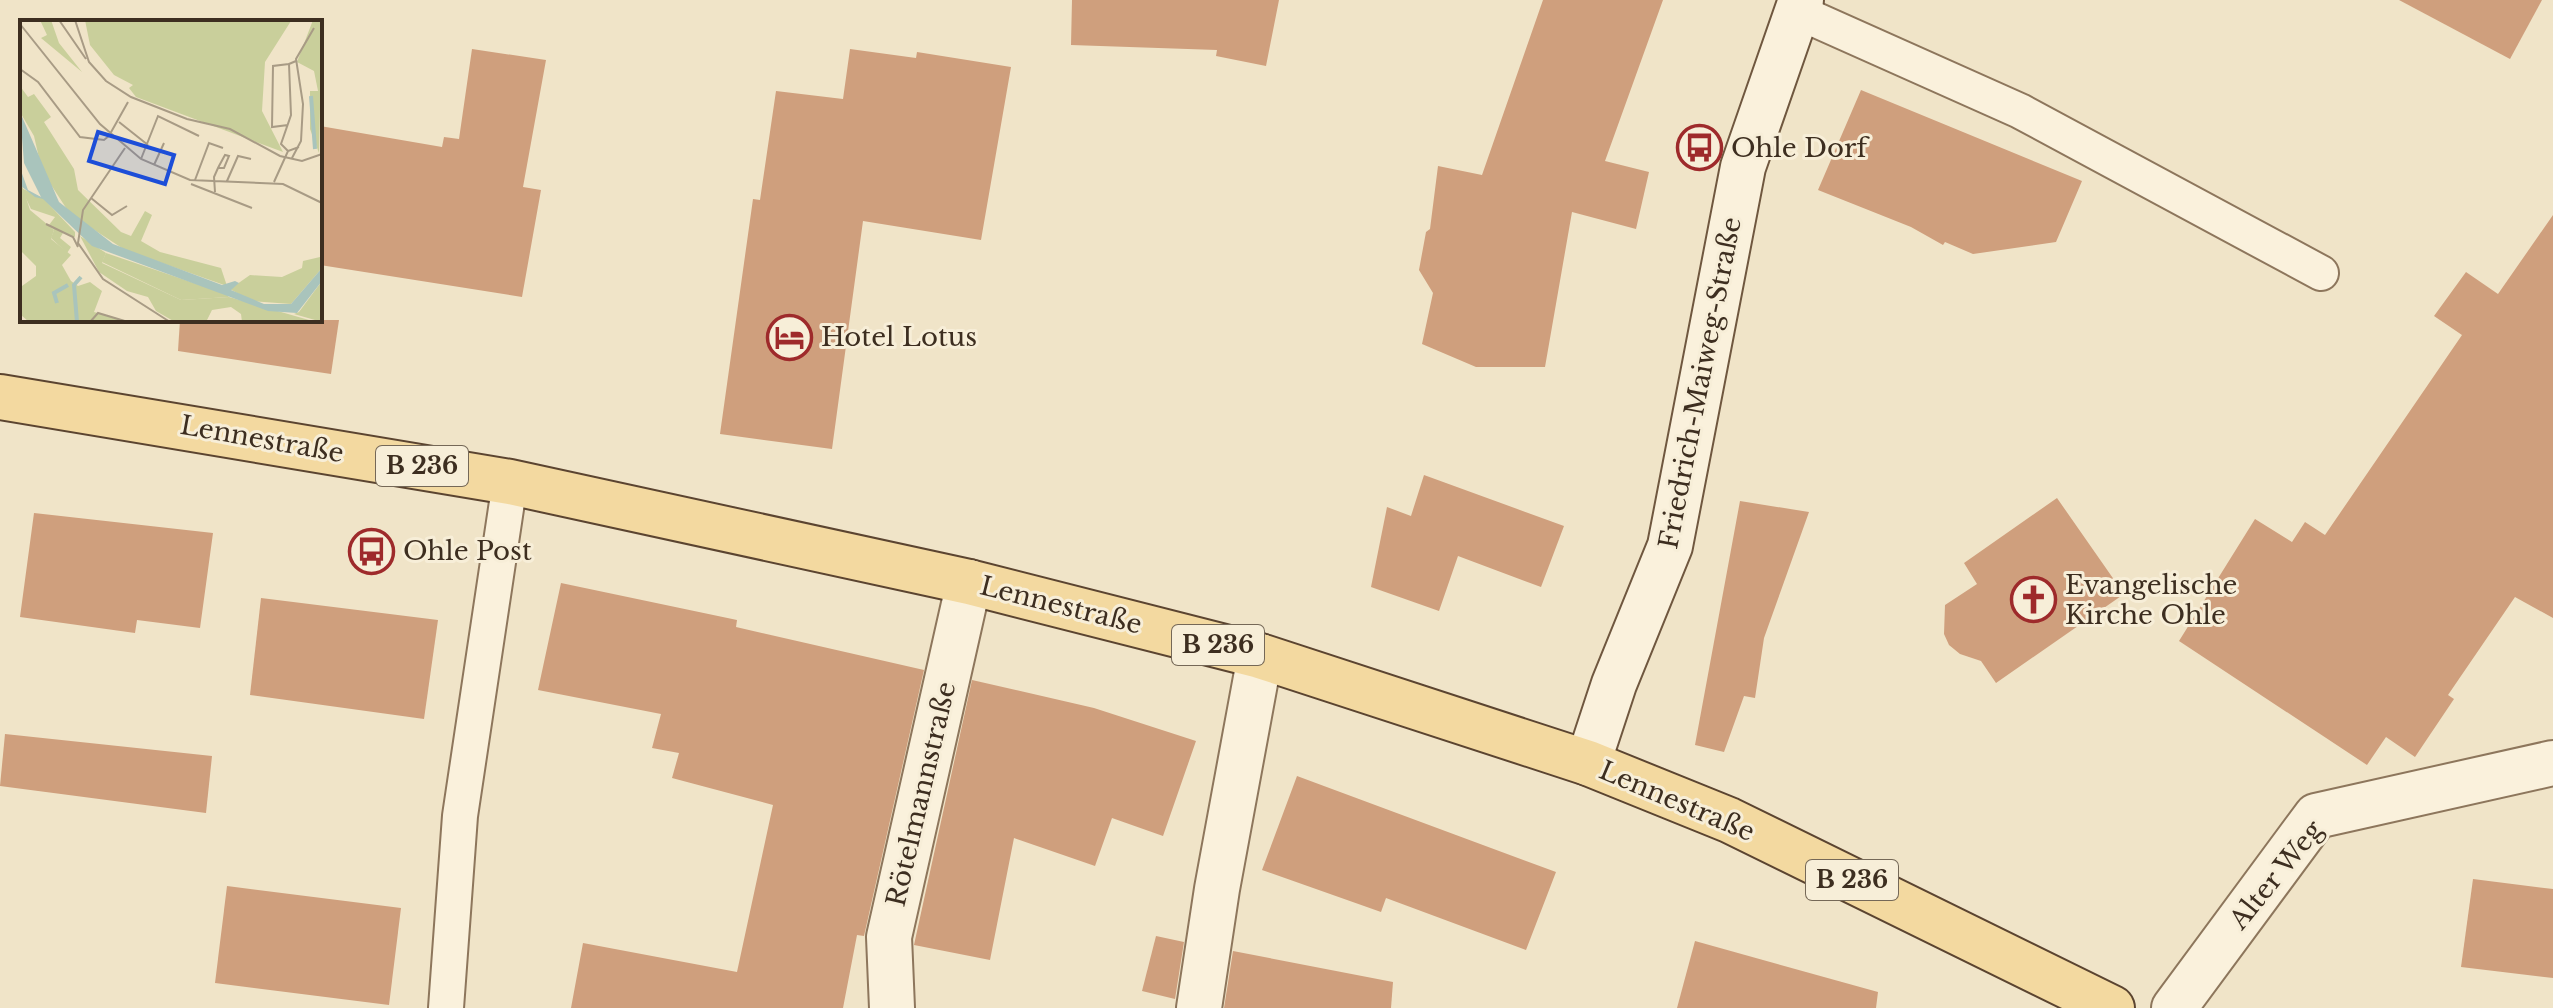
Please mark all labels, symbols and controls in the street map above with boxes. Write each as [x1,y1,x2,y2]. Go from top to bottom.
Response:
inset map [20,20,322,322]
bus stop icon: Ohle Dorf [1676,124,1724,172]
place label: Ohle Dorf [1731,132,1870,164]
street label: Friedrich-Maiweg-Straße [1652,214,1748,552]
hotel icon: Hotel Lotus [766,313,814,361]
place label: Hotel Lotus [821,321,977,353]
street label: Lennestraße [178,409,346,469]
road number: B 236 [376,446,468,486]
bus stop icon: Ohle Post [348,527,396,575]
place label: Ohle Post [403,535,532,567]
street label: Lennestraße [977,569,1145,641]
place label: Evangelische Kirche Ohle [2065,569,2237,631]
church icon: Evangelische Kirche Ohle [2010,576,2058,624]
road number: B 236 [1172,625,1264,665]
street label: Rötelmannstraße [880,679,962,909]
street label: Lennestraße [1595,754,1759,848]
street label: Alter Weg [2222,814,2330,937]
road number: B 236 [1806,860,1898,900]

